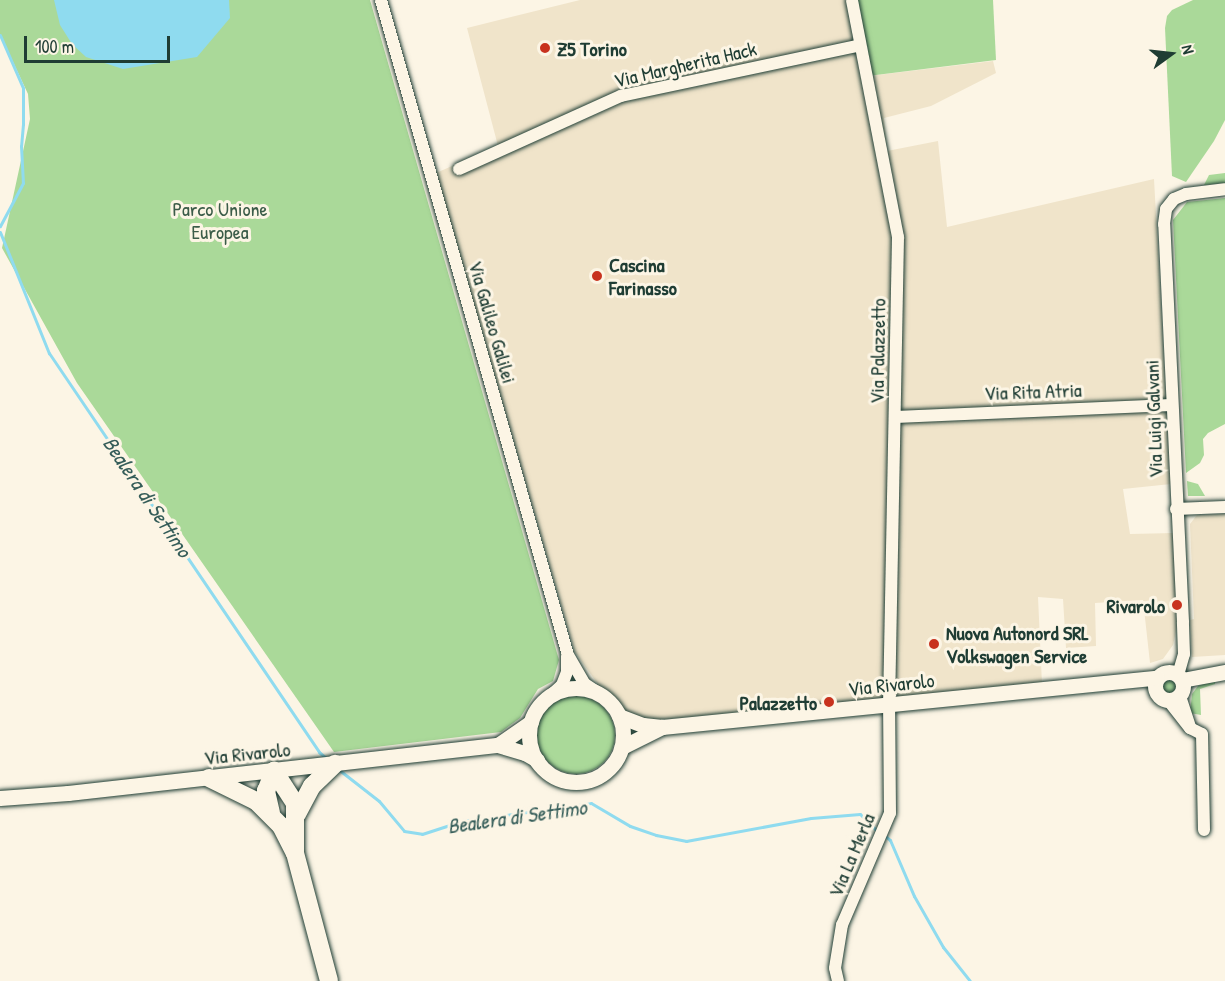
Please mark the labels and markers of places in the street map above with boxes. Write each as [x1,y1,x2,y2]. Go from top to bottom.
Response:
place label: Z5 Torino [557,36,627,60]
marker: Z5 Torino [538,41,552,55]
place label: Cascina Farinasso [609,252,677,299]
marker: Cascina Farinasso [590,269,604,283]
place label: Rivarolo [1106,593,1165,617]
marker: Rivarolo [1170,598,1184,612]
place label: Nuova Autonord SRL Volkswagen Service [946,620,1089,667]
marker: Nuova Autonord SRL Volkswagen Service [927,637,941,651]
place label: Palazzetto [739,690,817,714]
marker: Palazzetto [822,695,836,709]

